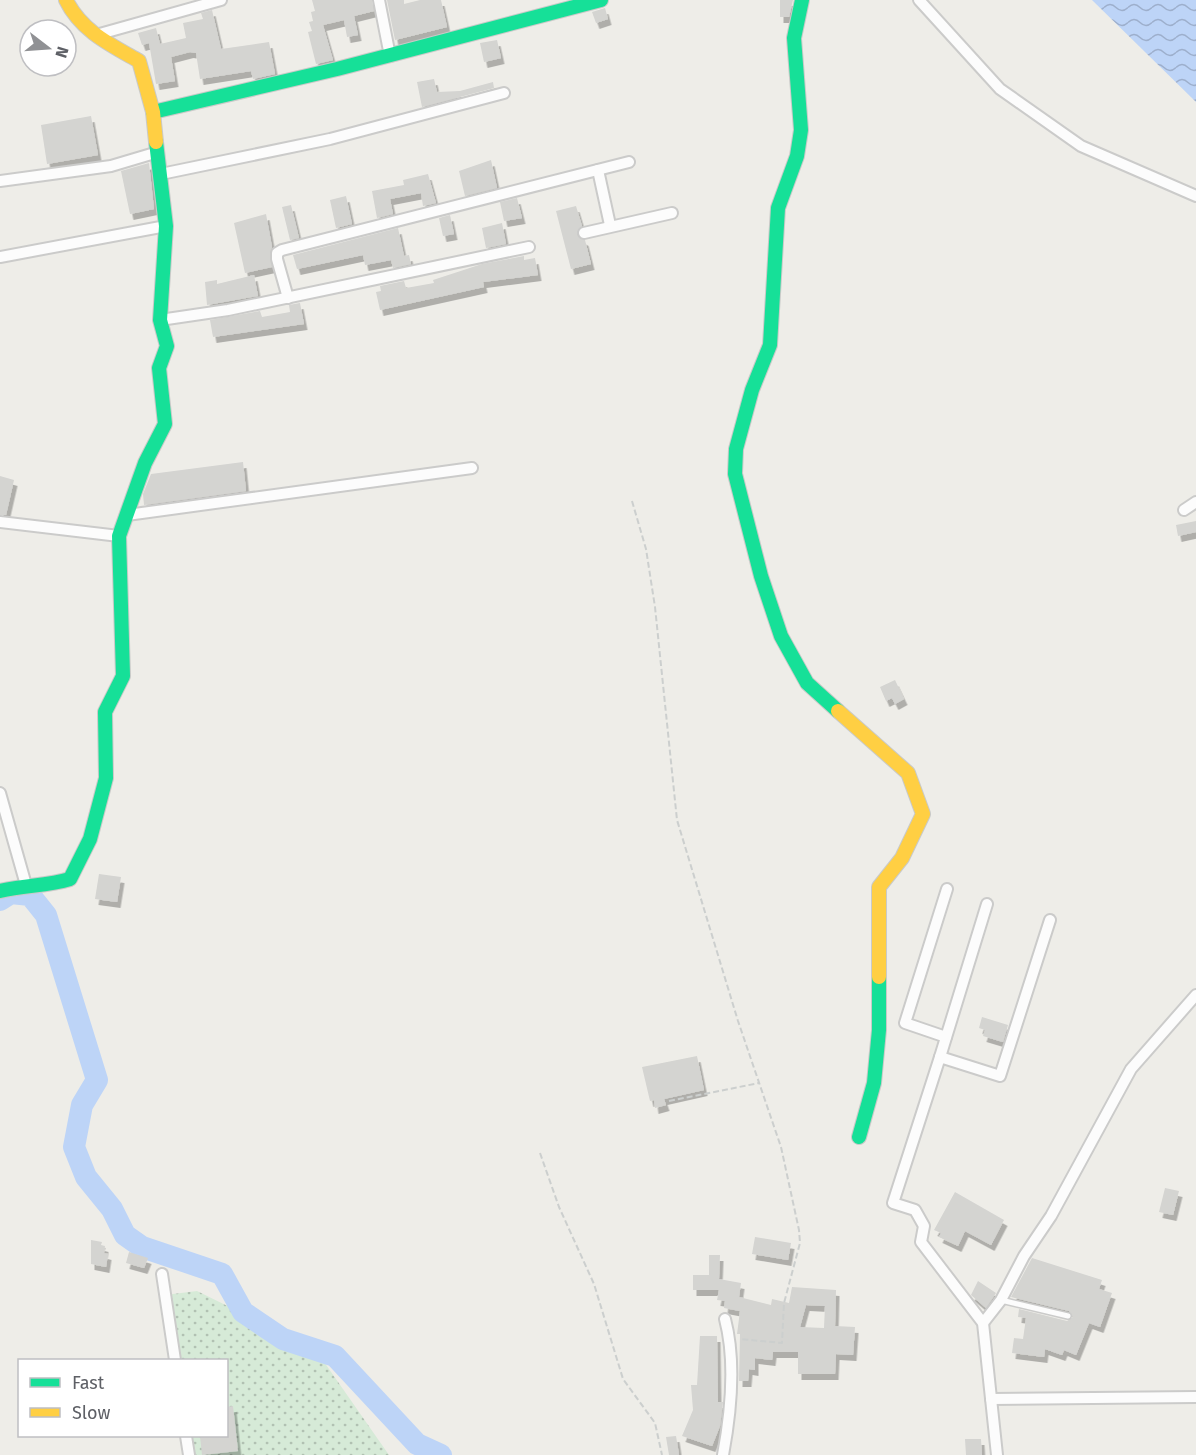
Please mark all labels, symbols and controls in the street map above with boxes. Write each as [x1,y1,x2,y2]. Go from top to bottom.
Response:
north arrow [18,18,78,78]
text: N [51,44,73,60]
legend [18,1359,228,1437]
text: Fast [72,1372,105,1394]
text: Slow [72,1402,111,1424]

